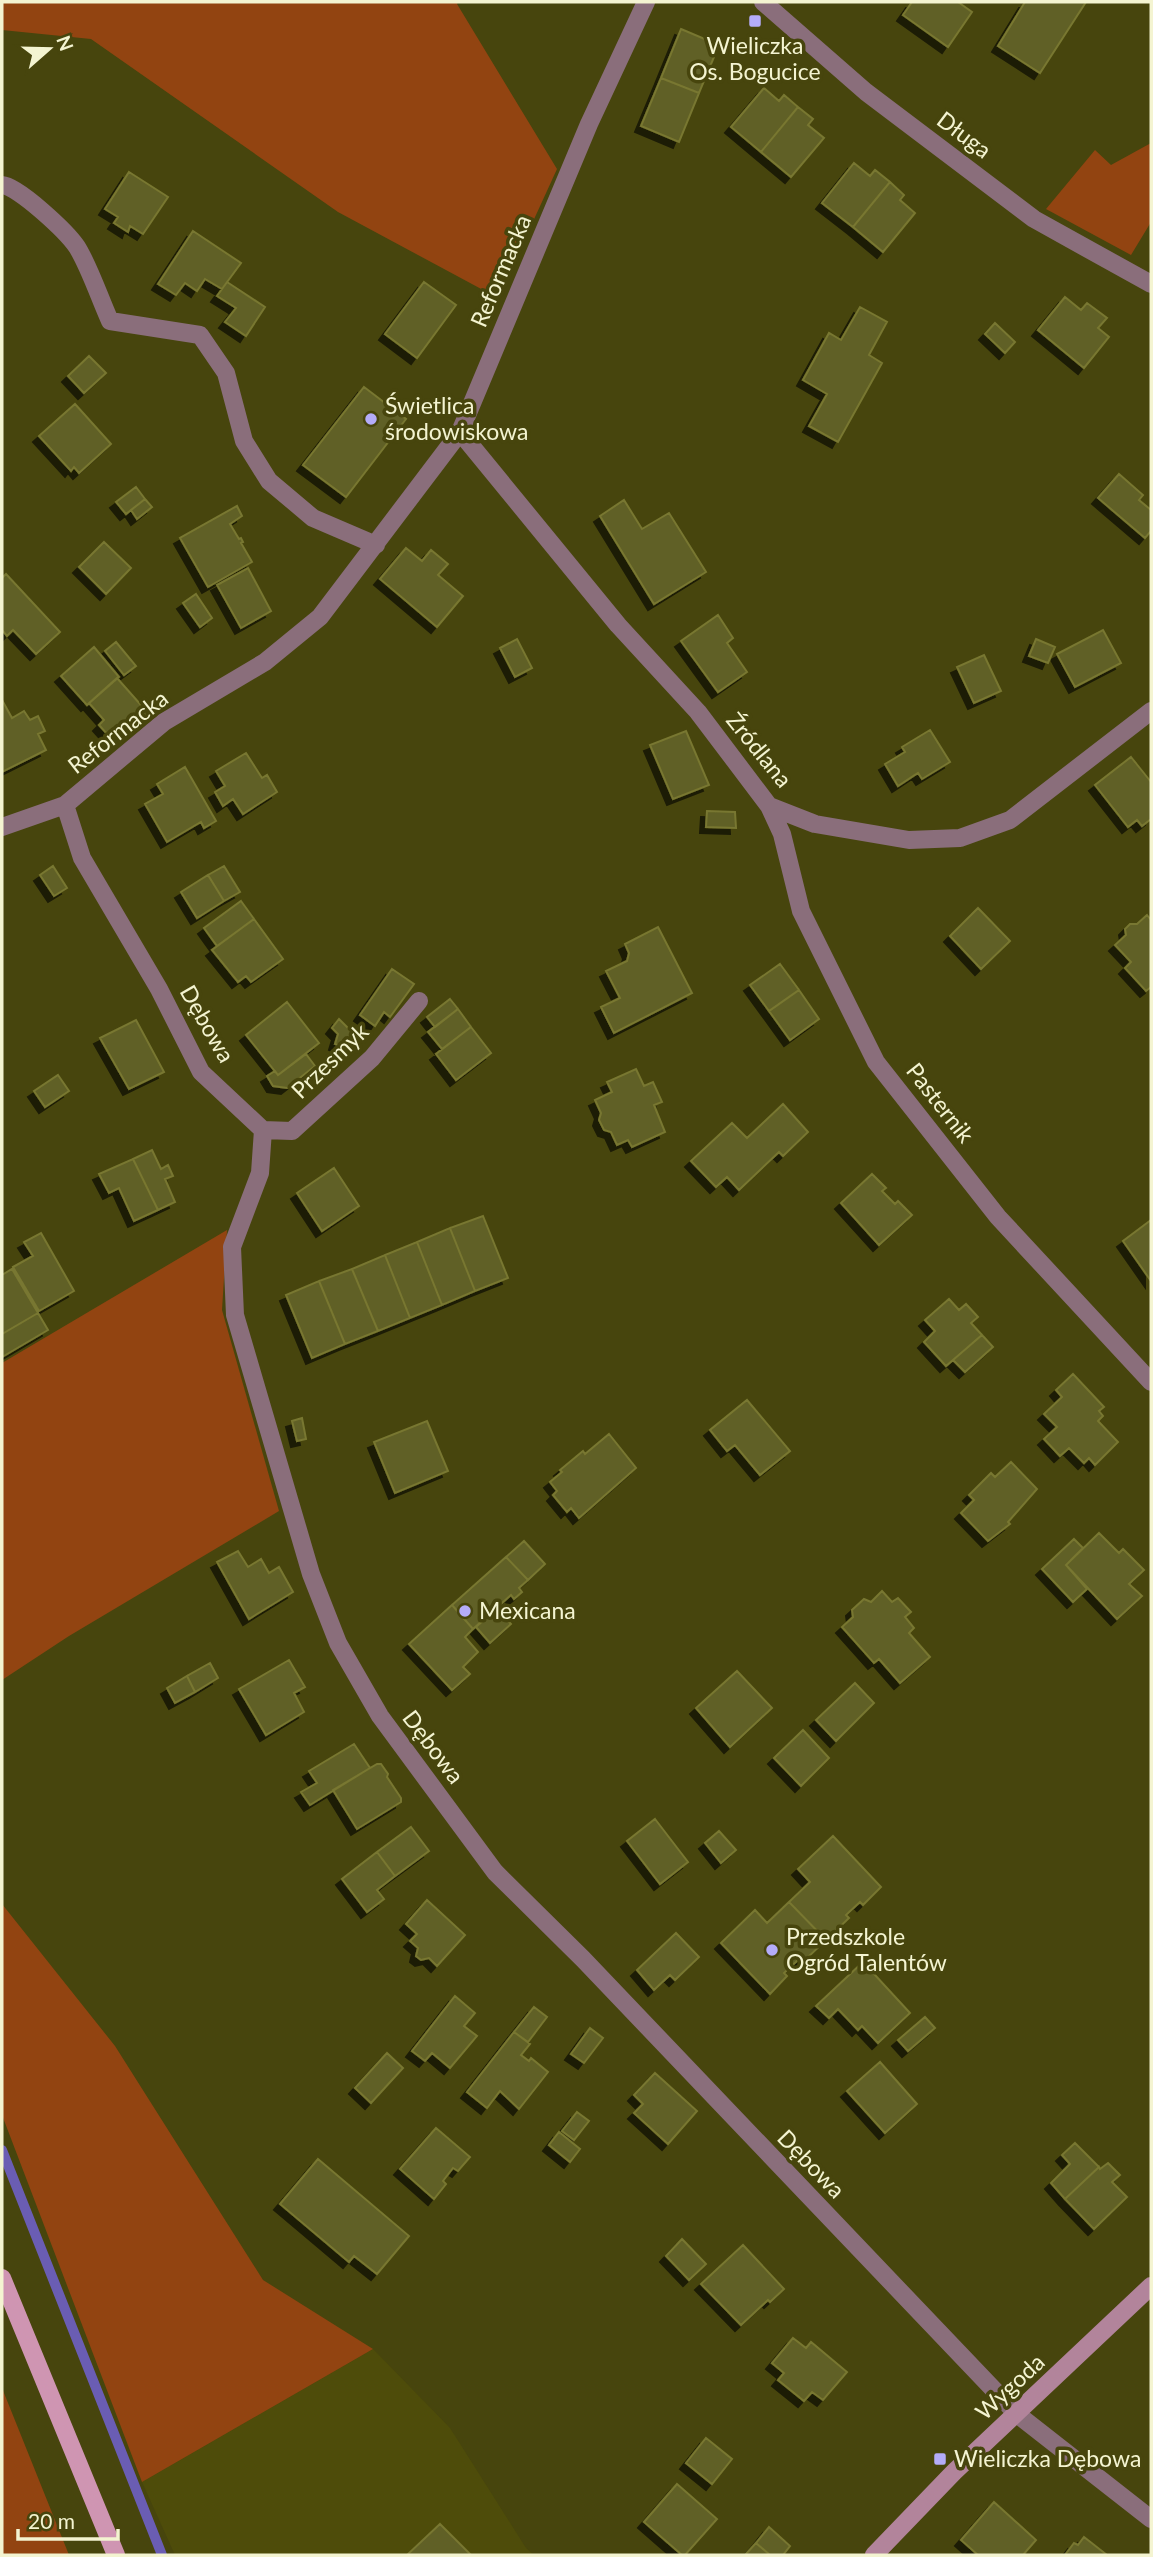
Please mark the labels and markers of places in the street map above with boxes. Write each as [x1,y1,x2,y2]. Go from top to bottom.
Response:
marker: Wieliczka Os. Bogucice [747,13,763,29]
place label: Wieliczka Os. Bogucice [689,31,821,85]
place label: Świetlica środowiskowa [385,391,528,445]
marker: Świetlica środowiskowa [363,411,379,427]
place label: Mexicana [479,1596,576,1624]
marker: Mexicana [457,1603,473,1619]
place label: Przedszkole Ogród Talentów [786,1922,947,1976]
marker: Przedszkole Ogród Talentów [764,1942,780,1958]
place label: Wieliczka Dębowa [954,2444,1141,2472]
marker: Wieliczka Dębowa [932,2451,948,2467]

